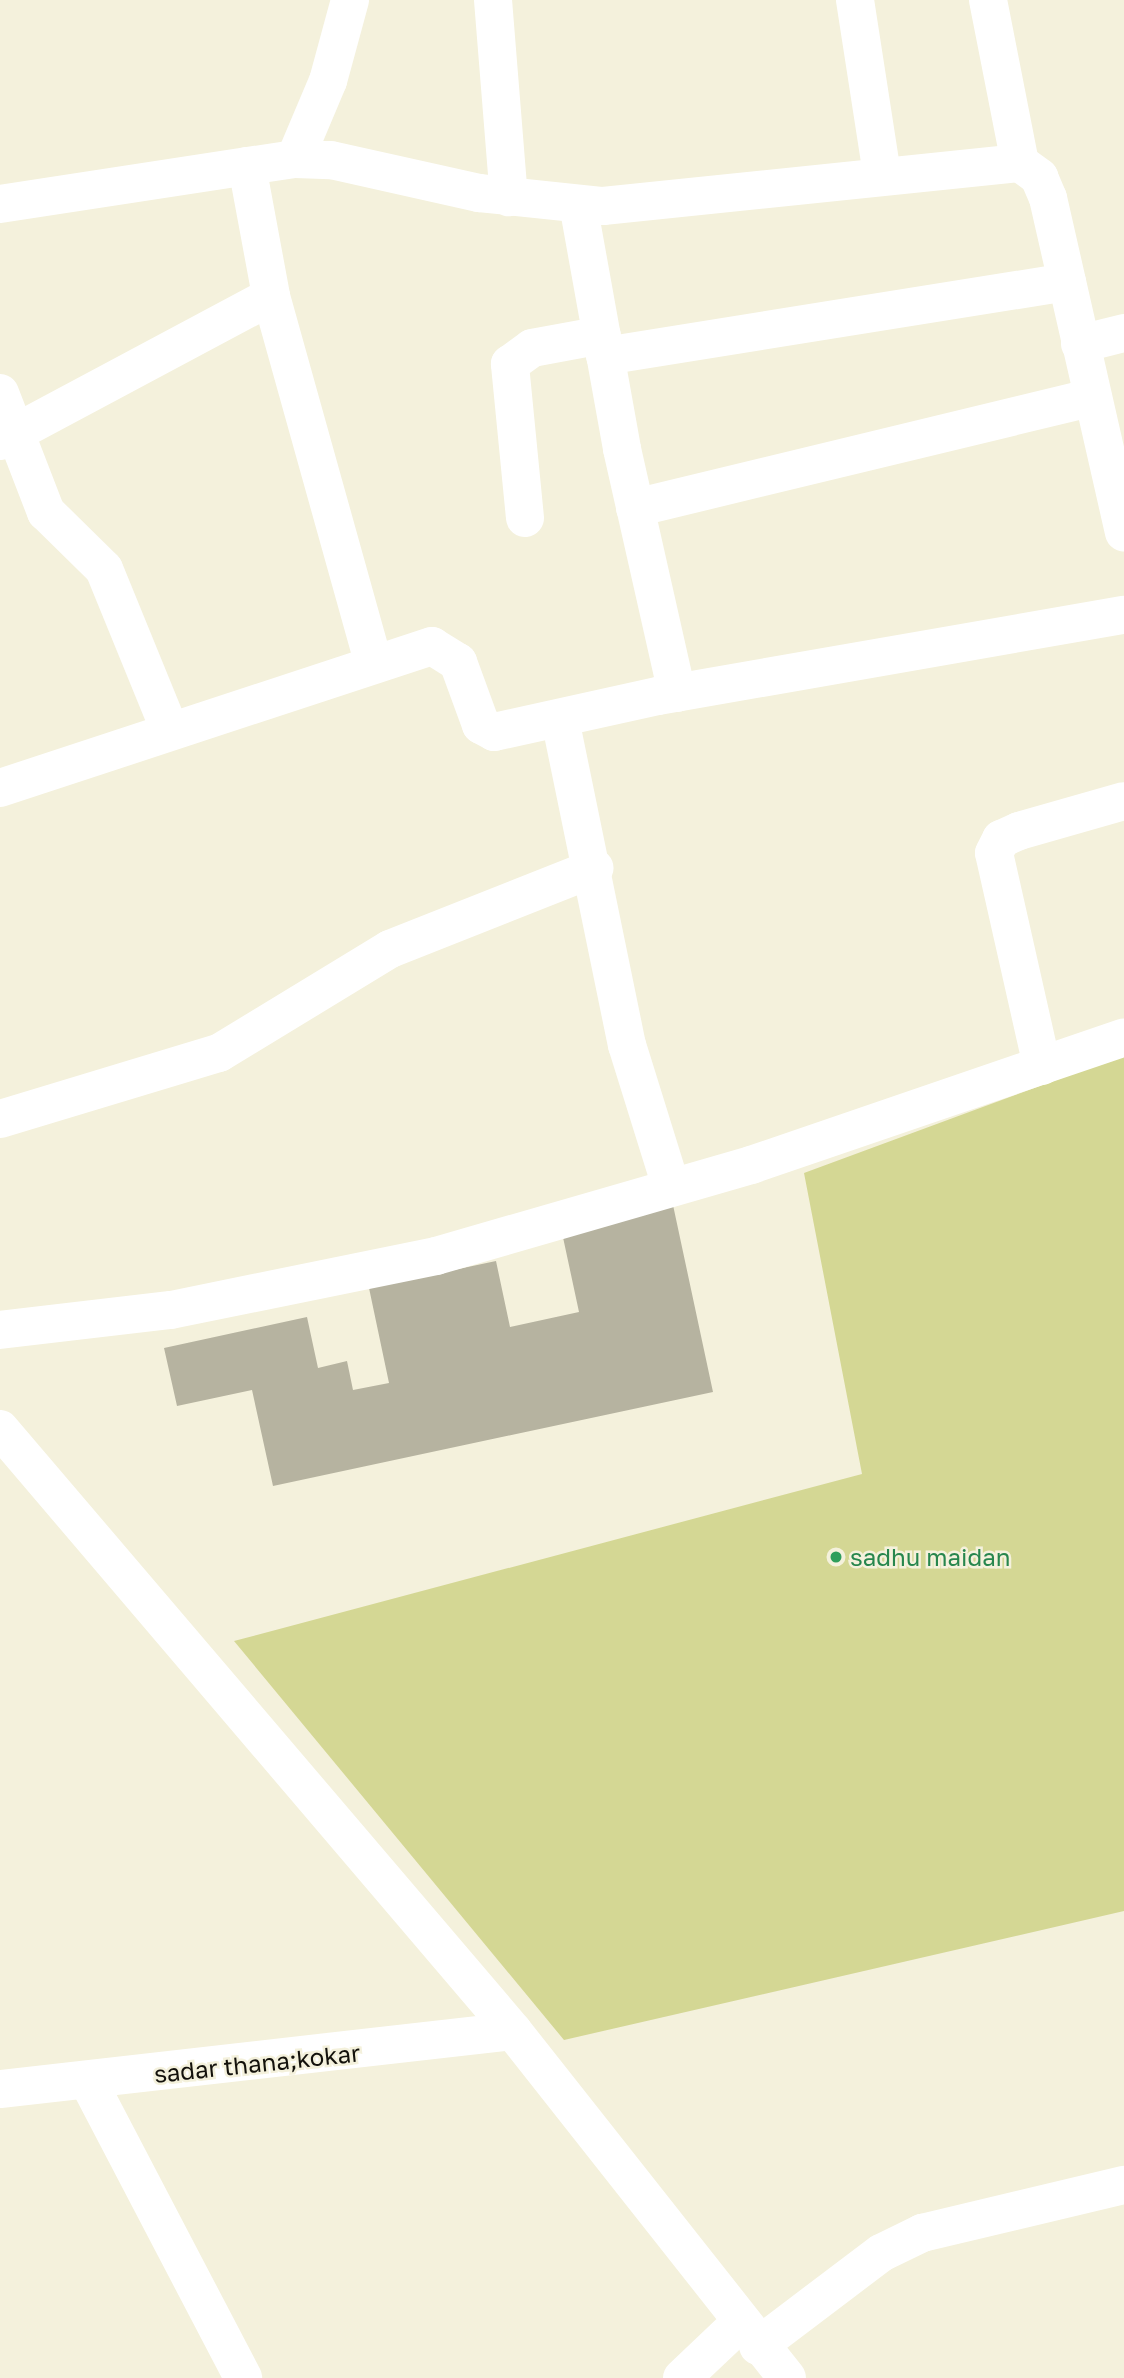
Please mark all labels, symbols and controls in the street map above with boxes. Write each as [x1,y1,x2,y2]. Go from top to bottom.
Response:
place label: sadhu maidan [850,1543,1011,1571]
marker: sadhu maidan [828,1549,844,1565]
street label: sadar thana;kokar [153,2038,361,2088]

